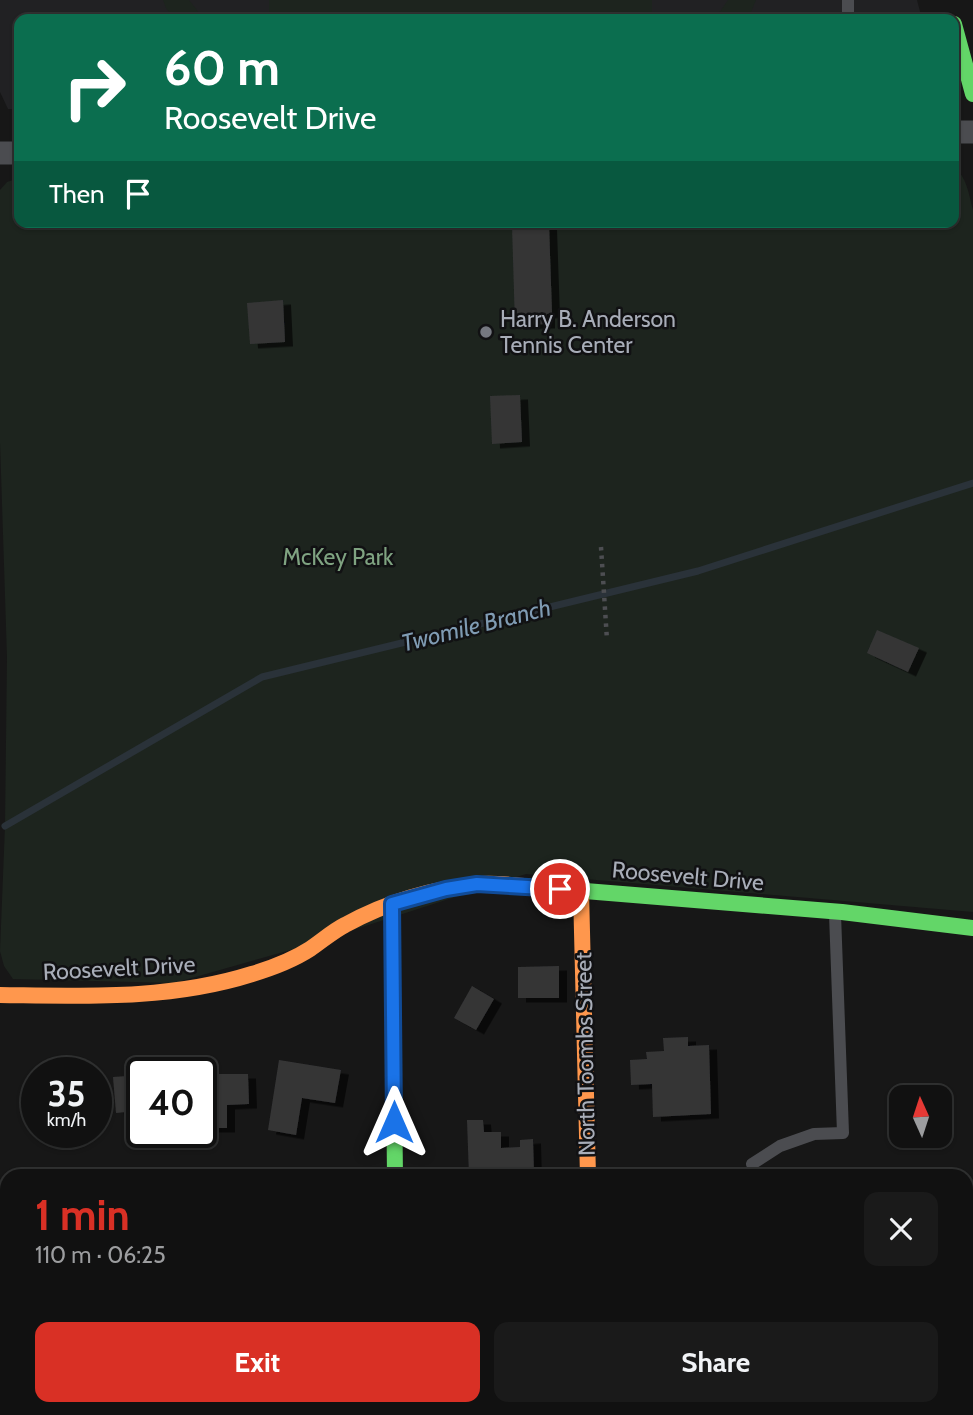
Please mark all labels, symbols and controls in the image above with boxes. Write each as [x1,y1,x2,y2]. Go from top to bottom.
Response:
text: 60 m [164,38,280,97]
icon: right [49,42,140,133]
text: Roosevelt Drive [164,98,376,137]
icon: arrive [119,175,157,213]
text: Then [49,178,105,210]
place label: Harry B. Anderson Tennis Center [500,305,676,359]
marker: Harry B. Anderson Tennis Center [478,324,494,340]
park label: McKey Park [283,543,394,571]
water label: Twomile Branch [398,592,554,658]
street label: Roosevelt Drive [611,855,765,897]
pin [530,859,590,919]
icon: arrive [541,870,579,908]
street label: Roosevelt Drive [42,950,196,986]
street label: North Toombs Street [569,952,601,1156]
speed limit sign: 40 [126,1057,217,1148]
text: 35 [48,1072,85,1115]
position arrow [357,1085,431,1159]
north arrow [889,1085,952,1148]
map controls [889,1085,952,1148]
text: km/h [47,1109,86,1131]
text: 1 min [35,1189,130,1241]
button: close [864,1192,938,1266]
text: 110 m · 06:25 [35,1241,166,1269]
button: Exit [35,1322,480,1402]
button: Share [494,1322,938,1402]

